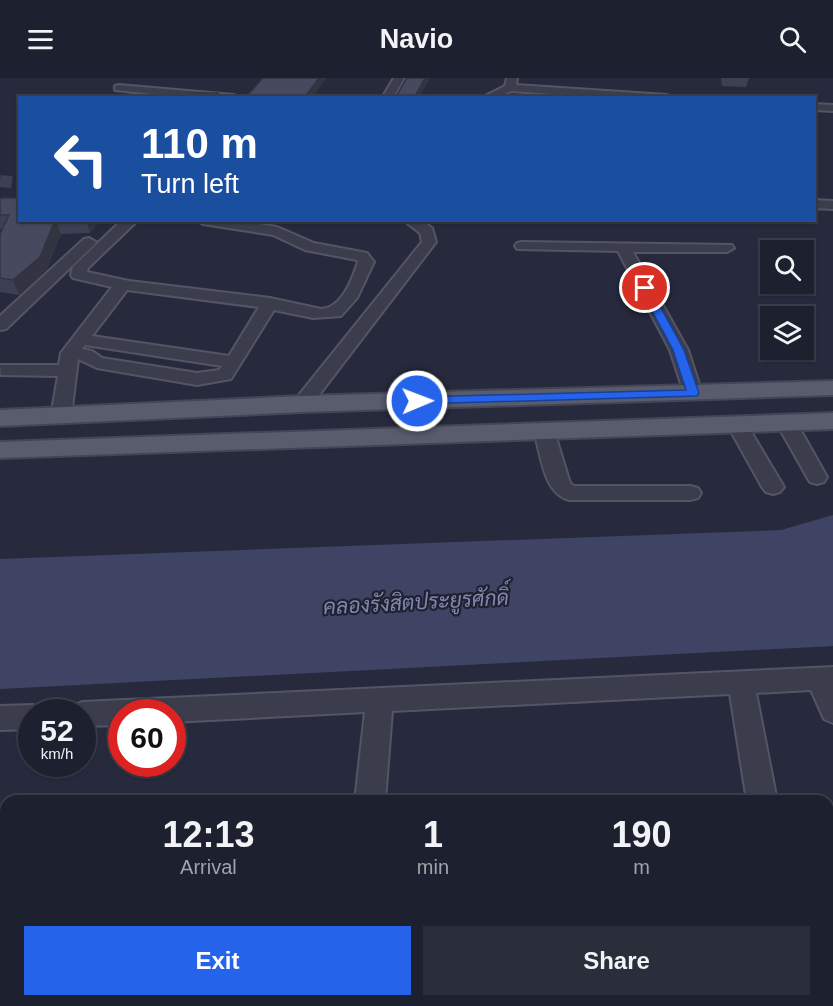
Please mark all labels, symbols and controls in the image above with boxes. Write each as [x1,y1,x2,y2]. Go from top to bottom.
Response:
icon: menu [24,23,57,56]
icon: search [776,23,809,56]
text: Navio [380,24,453,54]
icon: left [42,120,120,198]
text: 110 m [141,120,258,167]
text: Turn left [141,169,239,199]
map controls [760,240,814,360]
button: search [760,240,814,294]
pin [619,262,670,313]
icon: arrive [628,271,661,304]
button: layers [760,306,814,360]
position arrow [385,369,449,433]
water label: คลองรังสิตประยูรศักดิ์ [322,577,513,622]
speed limit sign: 60 [108,699,186,777]
text: 52 [40,714,74,747]
text: km/h [41,745,73,762]
text: 12:13 [162,814,254,855]
text: 1 [423,814,443,855]
text: 190 [611,814,672,855]
text: Arrival [180,856,237,878]
text: min [417,856,449,878]
text: m [633,856,650,878]
button: Exit [24,926,411,995]
button: Share [423,926,810,995]

